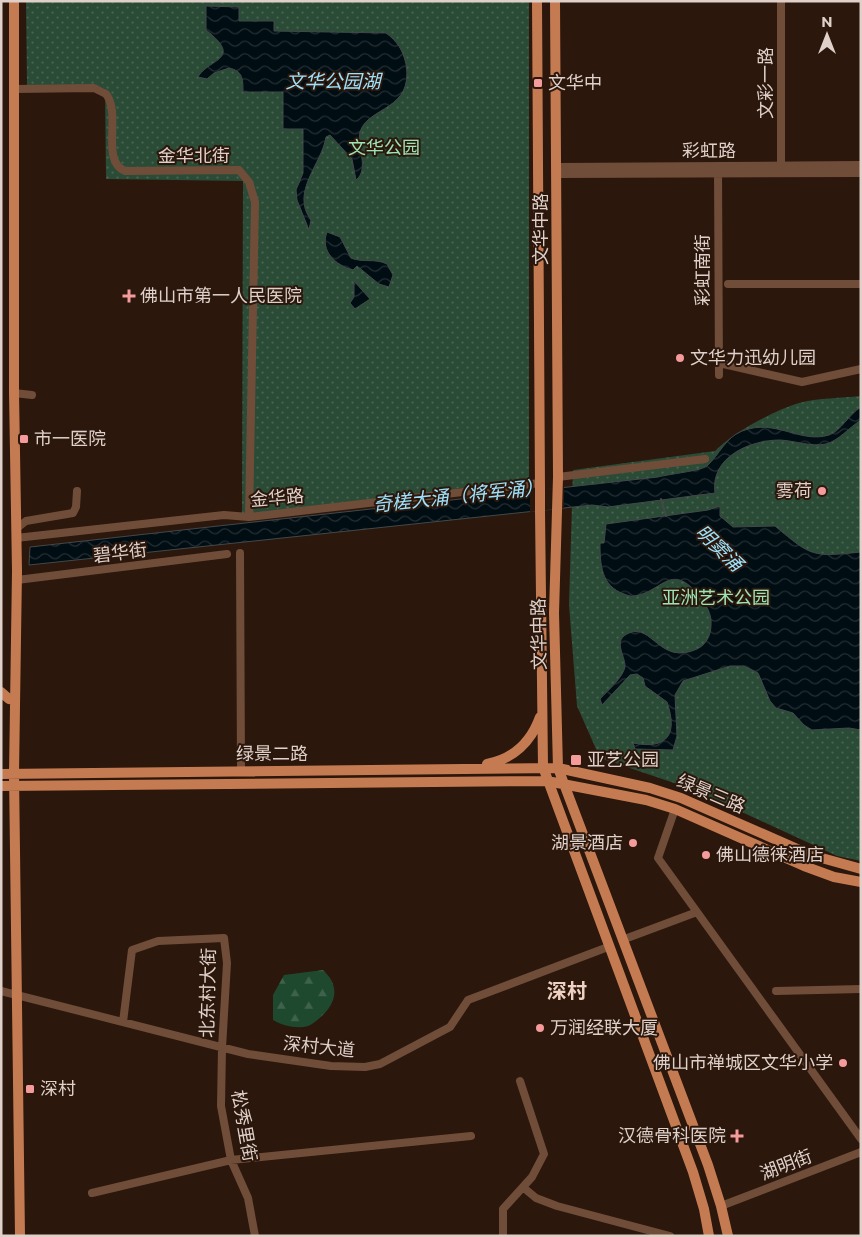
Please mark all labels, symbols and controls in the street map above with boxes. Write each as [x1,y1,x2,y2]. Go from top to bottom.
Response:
north arrow [802,10,852,60]
text: N [821,13,833,31]
street label: 文彩一路 [755,47,777,119]
water label: 文华公园湖 [285,70,383,93]
place label: 文华中 [548,72,602,94]
marker: 文华中 [532,77,544,89]
park label: 文华公园 [348,137,420,159]
street label: 彩虹路 [682,140,736,162]
street label: 金华北街 [158,145,230,167]
street label: 文华中路 [530,193,552,265]
street label: 彩虹南街 [692,234,714,306]
place label: 佛山市第一人民医院 [140,285,302,307]
marker: 佛山市第一人民医院 [122,289,136,303]
place label: 文华力迅幼儿园 [690,347,816,369]
marker: 文华力迅幼儿园 [674,352,686,364]
place label: 市一医院 [34,428,106,450]
marker: 市一医院 [18,433,30,445]
water label: 奇槎大涌（将军涌） [372,476,544,516]
place label: 雾荷 [776,480,812,502]
street label: 金华路 [249,485,305,511]
marker: 雾荷 [816,485,828,497]
water label: 明窦涌 [691,520,749,577]
street label: 碧华街 [92,539,148,567]
park label: 亚洲艺术公园 [662,587,770,609]
street label: 文华中路 [527,598,551,670]
street label: 绿景二路 [236,743,308,765]
place label: 亚艺公园 [587,749,659,771]
marker: 亚艺公园 [569,753,583,767]
street label: 绿景三路 [674,770,748,818]
place label: 湖景酒店 [551,832,623,854]
marker: 湖景酒店 [627,837,639,849]
place label: 佛山德徕酒店 [716,844,824,866]
marker: 佛山德徕酒店 [700,849,712,861]
street label: 北东村大街 [196,948,220,1038]
district label: 深村 [547,979,587,1003]
place label: 万润经联大厦 [550,1017,658,1039]
marker: 万润经联大厦 [534,1022,546,1034]
street label: 深村大道 [282,1032,356,1062]
place label: 佛山市禅城区文华小学 [653,1052,833,1074]
marker: 佛山市禅城区文华小学 [837,1057,849,1069]
place label: 深村 [40,1078,76,1100]
marker: 深村 [24,1083,36,1095]
street label: 松秀里街 [227,1089,261,1163]
place label: 汉德骨科医院 [618,1125,726,1147]
marker: 汉德骨科医院 [730,1129,744,1143]
street label: 湖明街 [757,1145,815,1185]

